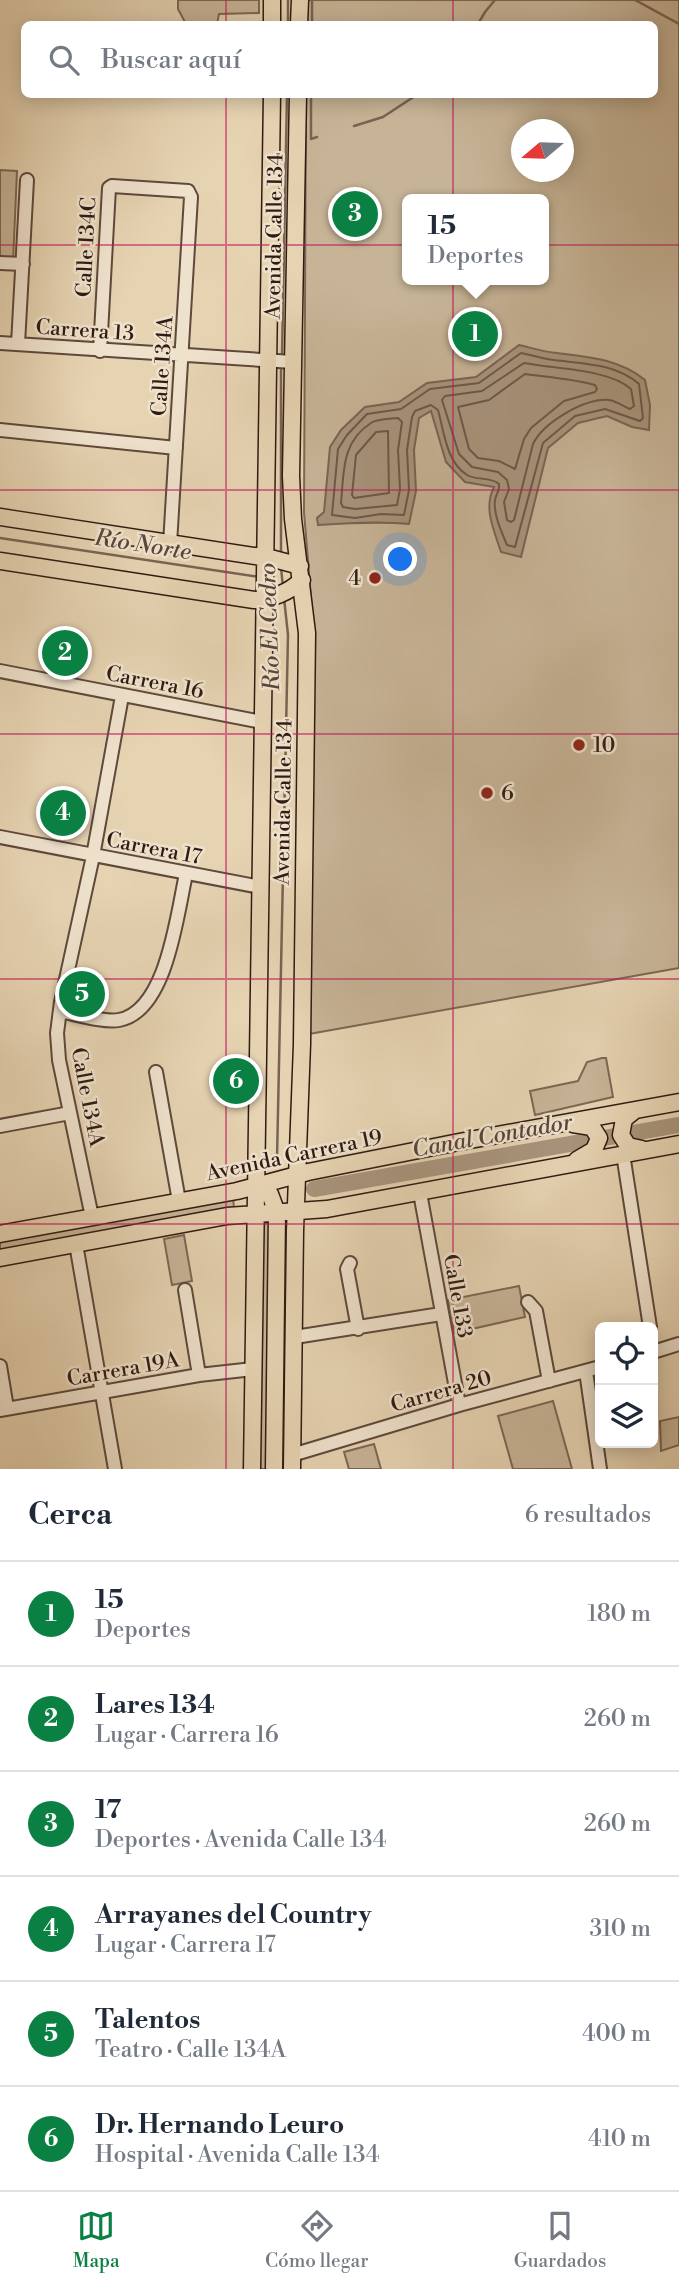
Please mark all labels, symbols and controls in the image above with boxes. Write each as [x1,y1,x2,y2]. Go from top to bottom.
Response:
search box [21,21,658,98]
icon: search [45,41,83,79]
text: Buscar aquí [101,44,241,76]
north arrow [511,119,574,182]
street label: Avenida Calle 134 [261,153,289,320]
pin: 3 [332,188,378,240]
popup [402,194,549,285]
street label: Calle 134C [71,196,103,298]
text: 15 [428,210,456,242]
text: Deportes [428,242,523,270]
pin: 1 [452,308,498,360]
street label: Carrera 13 [35,315,135,347]
street label: Calle 134A [147,315,180,417]
water label: Río Norte [92,523,193,566]
your location [383,542,417,576]
water label: Río El Cedro [254,562,286,693]
place label: 4 [349,566,361,592]
marker: 4 [367,570,383,586]
pin: 2 [42,627,88,679]
street label: Carrera 16 [104,661,206,705]
street label: Avenida Calle 134 [270,719,298,886]
place label: 10 [593,733,615,759]
marker: 10 [571,737,587,753]
place label: 6 [501,781,514,807]
marker: 6 [479,785,495,801]
pin: 4 [40,787,86,839]
street label: Carrera 17 [104,827,204,871]
pin: 5 [59,968,105,1020]
street label: Calle 134A [65,1045,109,1149]
pin: 6 [213,1055,259,1107]
water label: Canal Contador [410,1108,576,1164]
street label: Avenida Carrera 19 [203,1125,385,1188]
street label: Calle 133 [437,1252,477,1340]
map controls [595,1322,658,1448]
button: locate [595,1322,658,1385]
street label: Carrera 19A [65,1347,182,1393]
street label: Carrera 20 [388,1365,495,1419]
button: layers [595,1385,658,1448]
text: Cerca [28,1496,112,1534]
text: 6 resultados [525,1501,651,1529]
text: 15 [95,1584,124,1616]
text: 1 [45,1600,57,1628]
text: 180 m [587,1600,651,1628]
text: Deportes [95,1616,191,1644]
text: Lares 134 [95,1689,215,1721]
text: 2 [44,1705,58,1733]
text: 260 m [584,1705,651,1733]
text: Lugar · Carrera 16 [95,1721,279,1749]
text: 17 [95,1794,121,1826]
text: 3 [44,1810,58,1838]
text: 260 m [584,1810,651,1838]
text: Deportes · Avenida Calle 134 [95,1826,386,1854]
text: Arrayanes del Country [95,1899,371,1931]
text: 4 [43,1915,59,1943]
text: 310 m [590,1915,651,1943]
text: Lugar · Carrera 17 [95,1931,276,1959]
text: Talentos [95,2004,200,2036]
text: 5 [44,2020,58,2048]
text: 400 m [582,2020,651,2048]
text: Teatro · Calle 134A [95,2036,286,2064]
text: Dr. Hernando Leuro [95,2109,344,2141]
text: 6 [44,2125,58,2153]
text: 410 m [588,2125,651,2153]
text: Hospital · Avenida Calle 134 [95,2141,379,2169]
tab: Mapa [73,2207,120,2273]
tab: Cómo llegar [265,2207,368,2273]
tab: Guardados [514,2207,606,2273]

